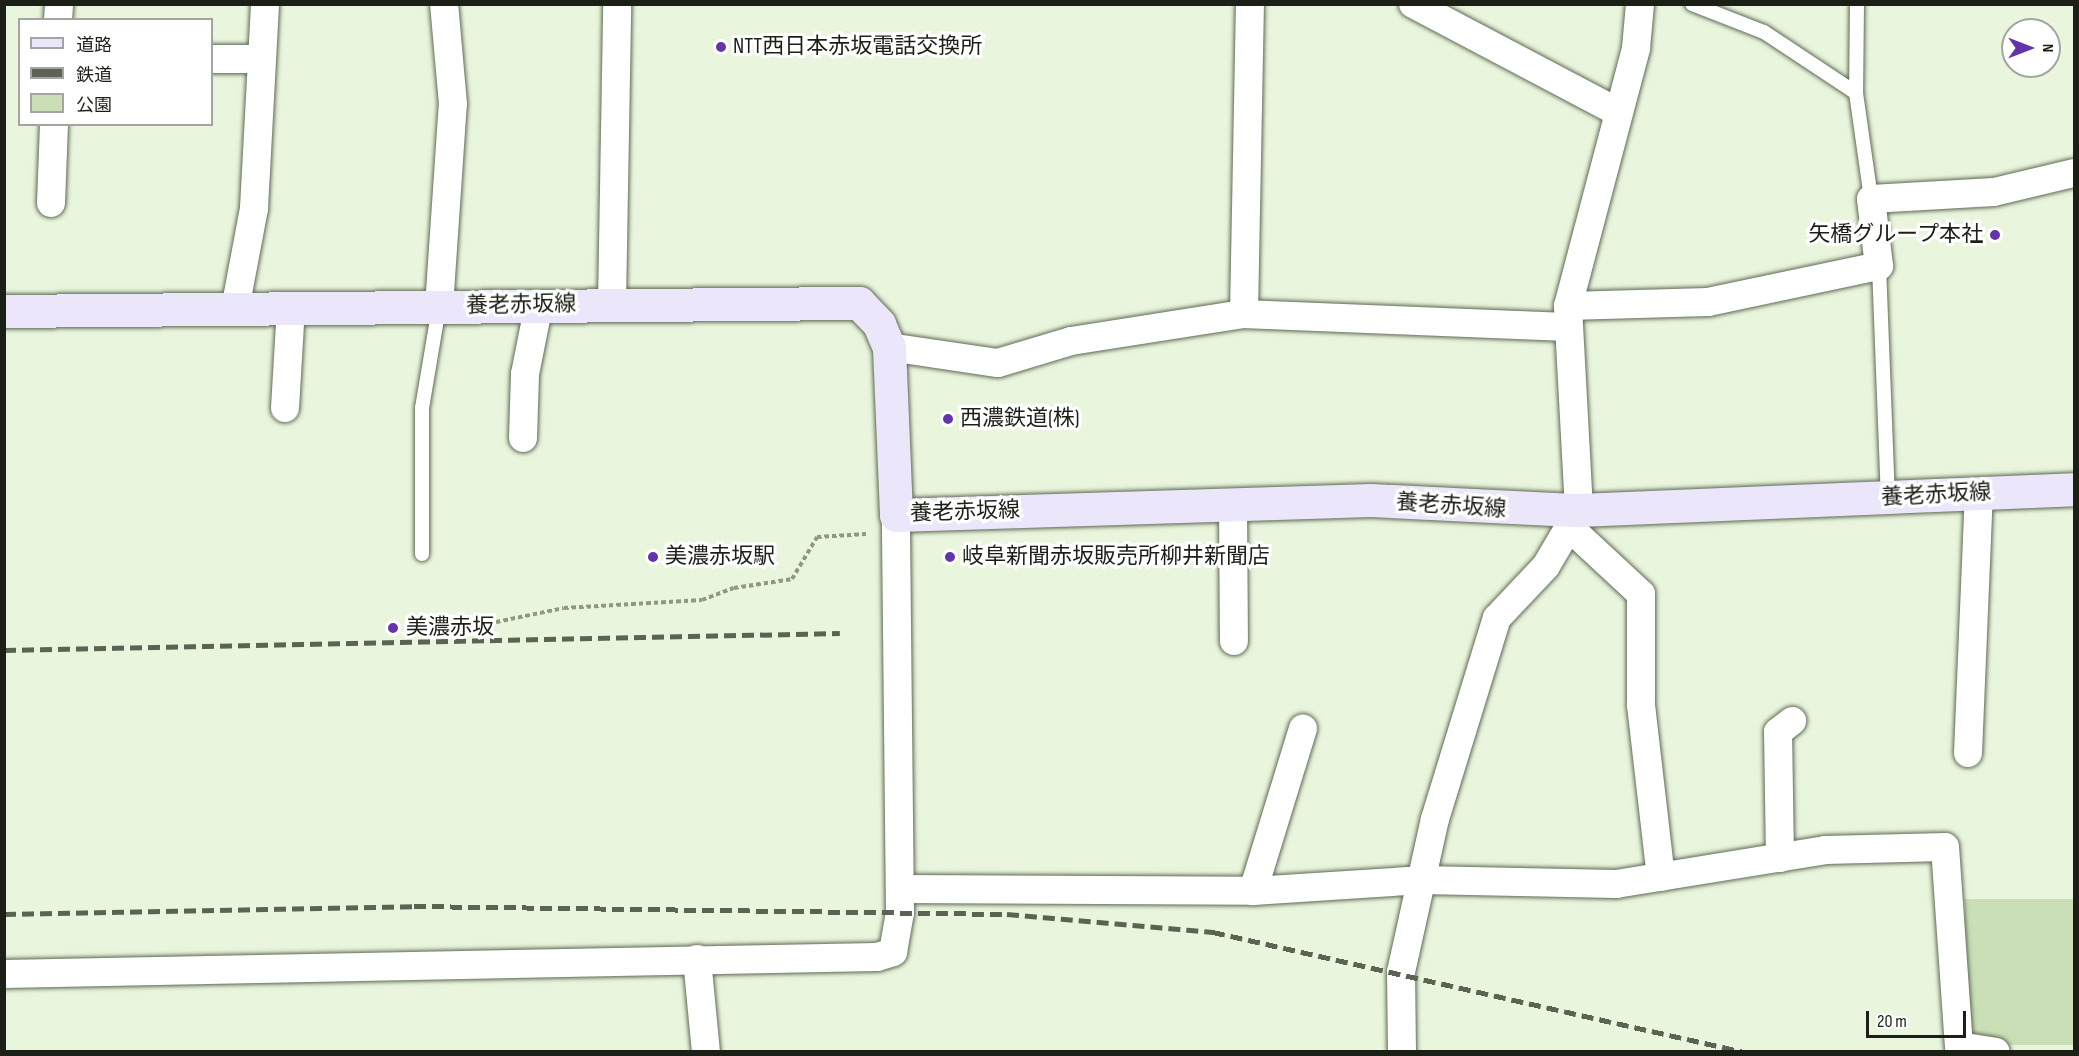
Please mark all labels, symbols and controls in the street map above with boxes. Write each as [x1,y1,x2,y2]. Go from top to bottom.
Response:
legend [18,18,213,126]
north arrow [2001,18,2061,78]
place label: NTT西日本赤坂電話交換所 [733,34,982,60]
text: 道路 [76,35,112,56]
marker: NTT西日本赤坂電話交換所 [714,40,728,54]
text: N [2038,44,2057,52]
text: 鉄道 [76,65,112,86]
text: 公園 [76,95,112,116]
place label: 矢橋グループ本社 [1807,222,1983,248]
marker: 矢橋グループ本社 [1988,228,2002,242]
street label: 養老赤坂線 [466,291,576,319]
place label: 西濃鉄道(株) [960,406,1080,432]
marker: 西濃鉄道(株) [941,412,955,426]
street label: 養老赤坂線 [1880,479,1992,511]
street label: 養老赤坂線 [1395,489,1507,523]
street label: 養老赤坂線 [910,497,1020,527]
place label: 美濃赤坂駅 [665,544,775,570]
place label: 岐阜新聞赤坂販売所柳井新聞店 [962,544,1270,570]
marker: 美濃赤坂駅 [646,550,660,564]
marker: 岐阜新聞赤坂販売所柳井新聞店 [943,550,957,564]
place label: 美濃赤坂 [406,615,494,641]
marker: 美濃赤坂 [384,619,402,637]
scale bar [1869,999,1970,1037]
text: 20 m [1877,1011,1907,1032]

